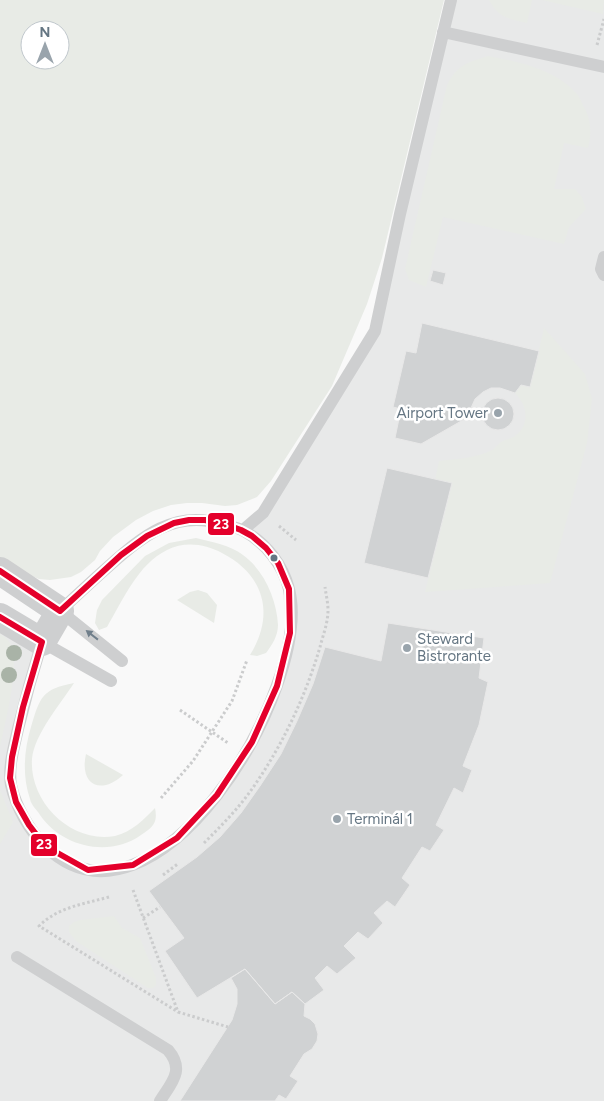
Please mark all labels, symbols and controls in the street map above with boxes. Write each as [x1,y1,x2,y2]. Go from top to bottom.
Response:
north arrow [20,20,70,70]
text: N [40,24,50,41]
place label: Airport Tower [397,404,488,422]
marker: Airport Tower [492,407,504,419]
line badge: 23 [207,512,235,536]
text: 23 [213,516,229,533]
unlabelled marker [269,553,279,563]
one-way arrow [86,630,99,641]
place label: Steward Bistrorante [417,630,491,665]
marker: Steward Bistrorante [401,642,413,654]
place label: Terminál 1 [347,810,413,828]
marker: Terminál 1 [331,813,343,825]
line badge: 23 [30,833,58,857]
text: 23 [36,836,52,853]

